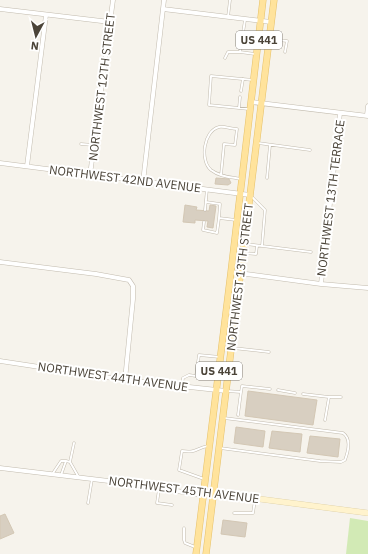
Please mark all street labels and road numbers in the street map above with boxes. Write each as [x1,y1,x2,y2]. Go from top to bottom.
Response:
street label: NORTHWEST 12TH STREET [85,12,118,162]
road number: US 441 [236,31,282,49]
street label: NORTHWEST 13TH TERRACE [313,119,348,277]
street label: NORTHWEST 42ND AVENUE [48,162,202,195]
street label: NORTHWEST 13TH STREET [223,202,256,352]
street label: NORTHWEST 44TH AVENUE [37,359,189,394]
road number: US 441 [196,362,242,380]
street label: NORTHWEST 45TH AVENUE [108,473,260,506]

